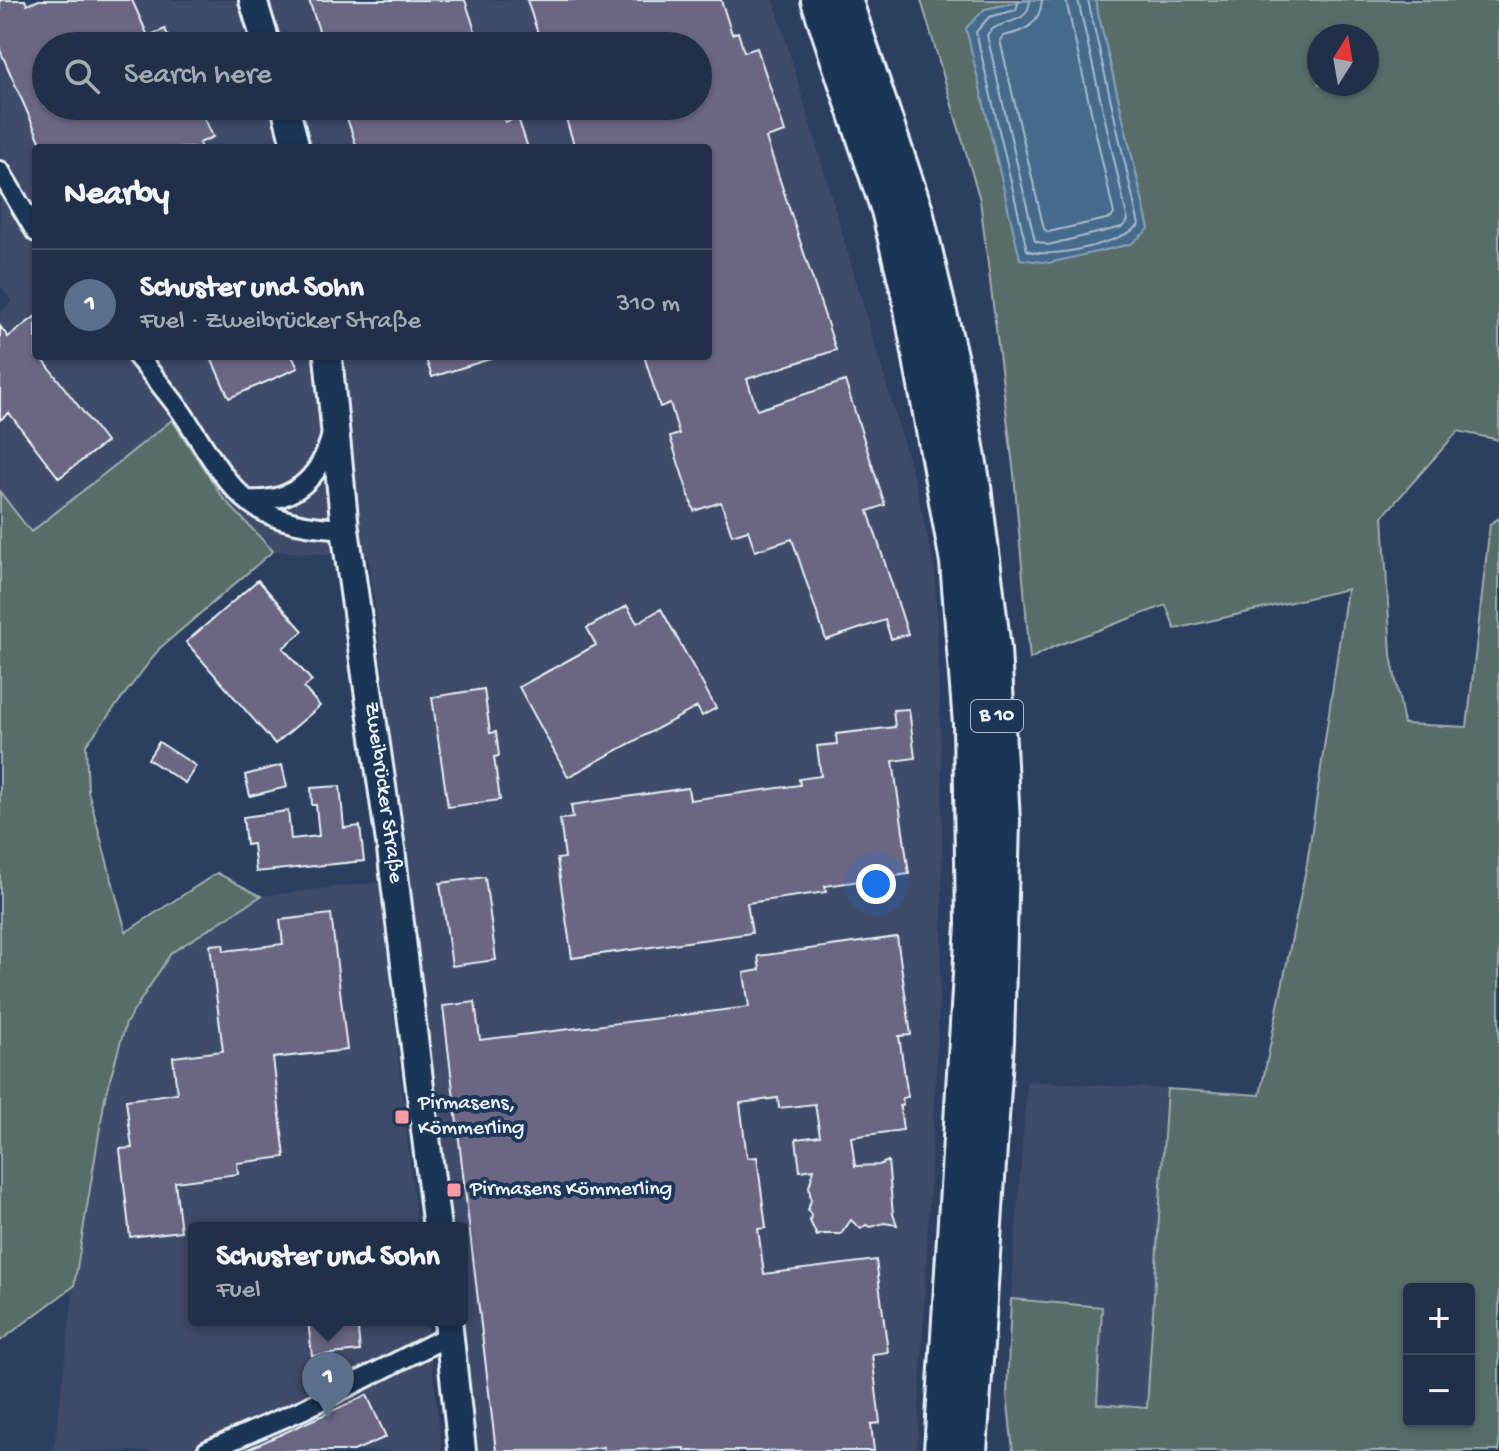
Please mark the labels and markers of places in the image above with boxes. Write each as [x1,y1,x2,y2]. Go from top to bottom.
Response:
place label: Pirmasens, Kömmerling [417,1091,525,1142]
marker: Pirmasens, Kömmerling [393,1108,411,1126]
place label: Pirmasens Kömmerling [469,1177,672,1203]
marker: Pirmasens Kömmerling [445,1181,463,1199]
pin: 1 [302,1352,354,1418]

